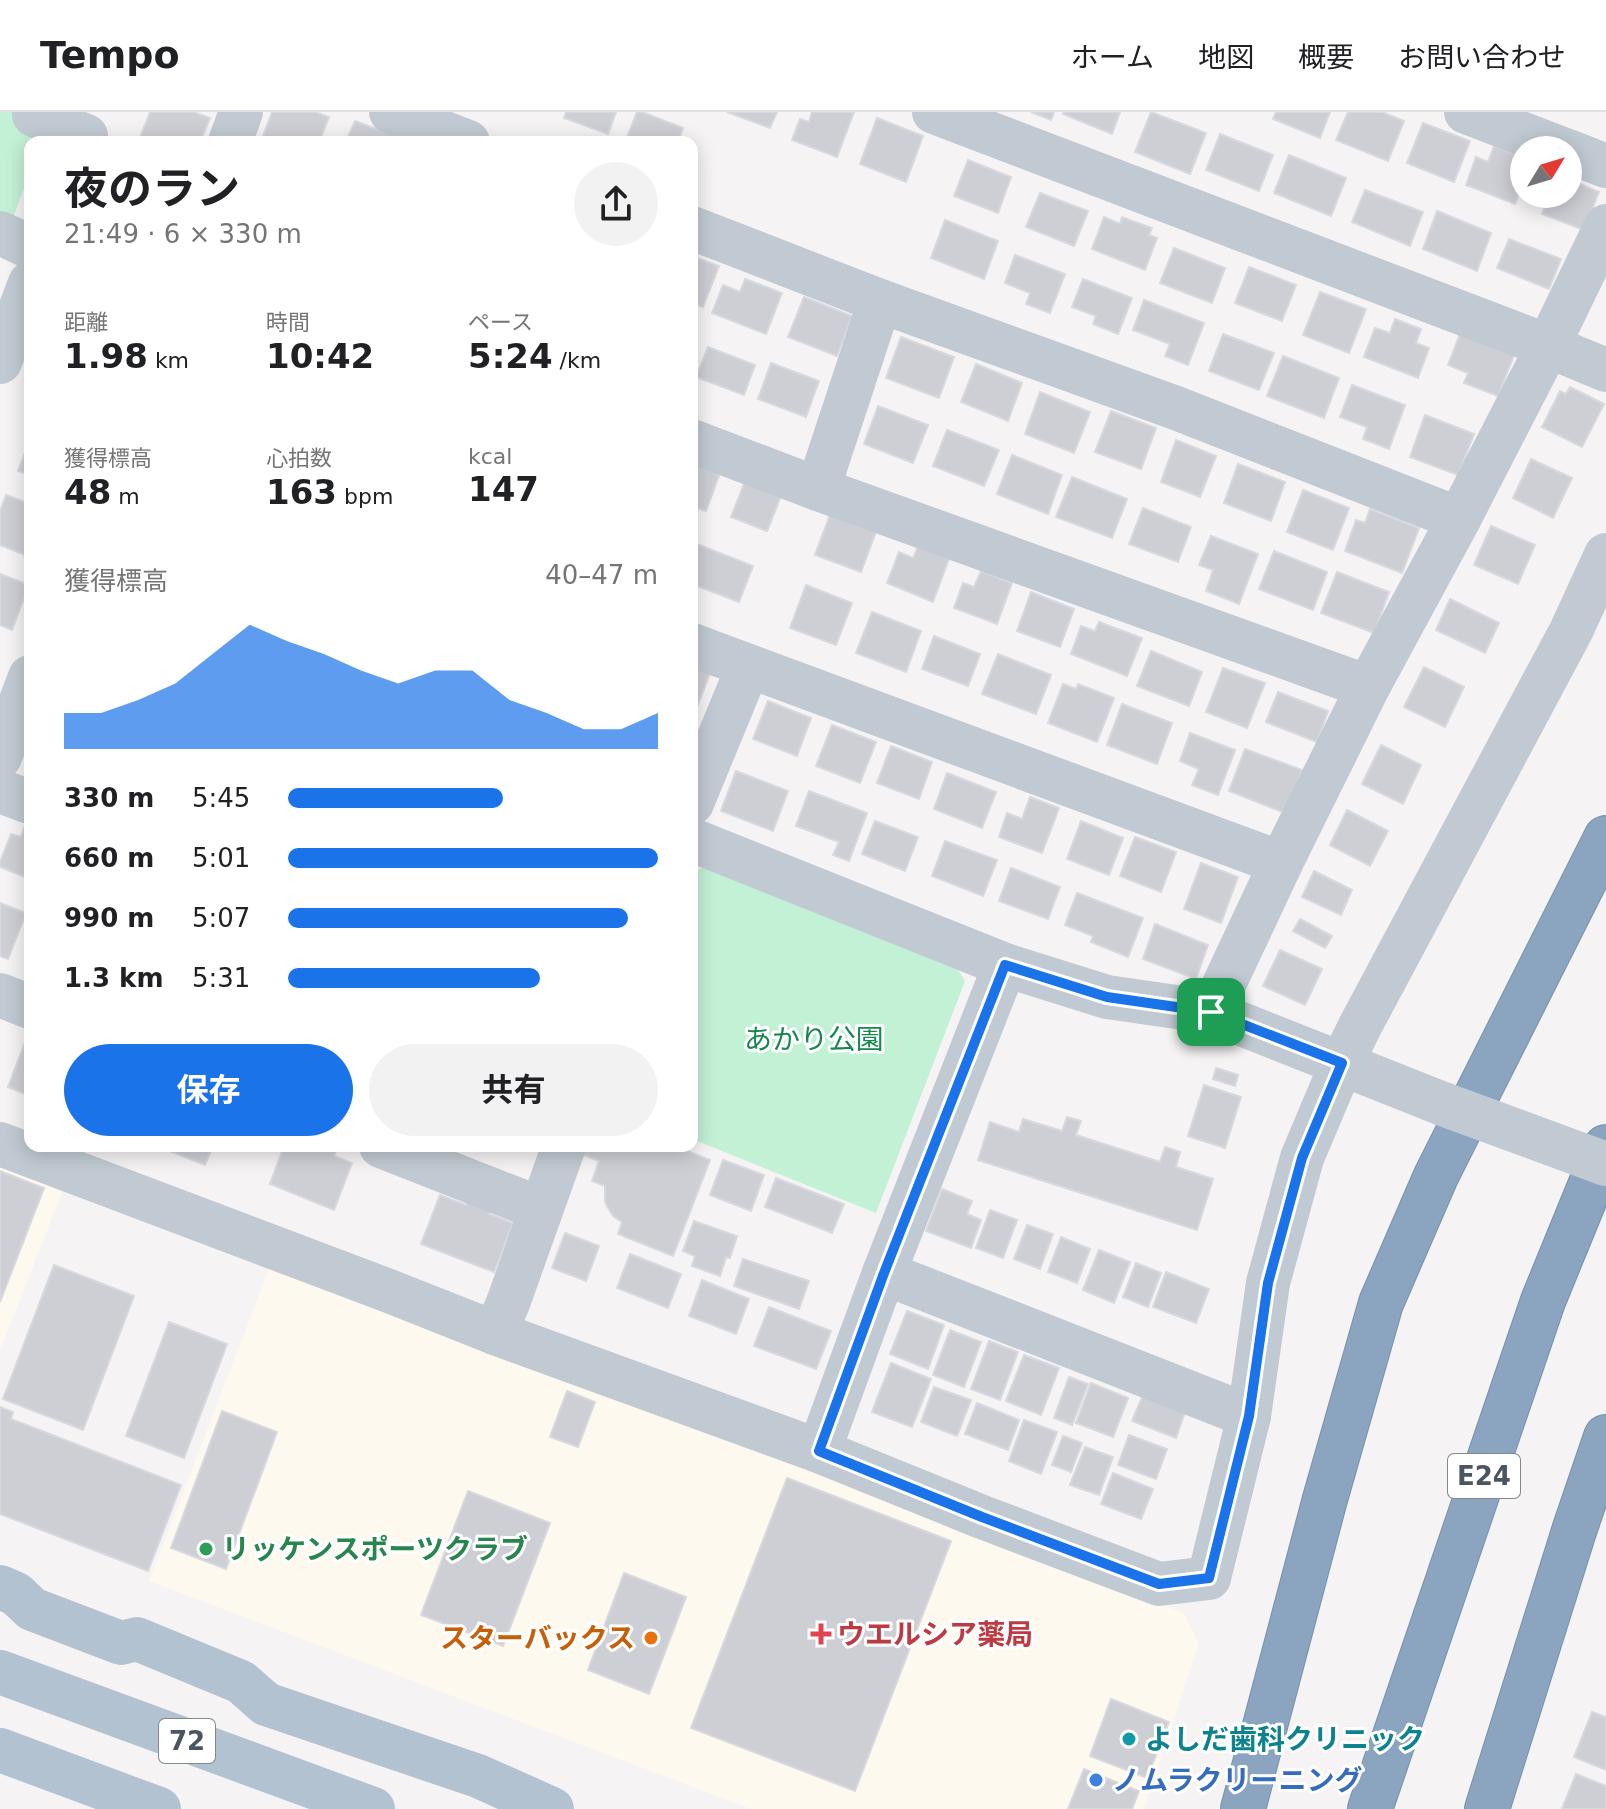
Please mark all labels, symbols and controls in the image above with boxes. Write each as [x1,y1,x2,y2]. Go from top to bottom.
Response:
text: Tempo [40,33,180,77]
text: ホーム [1071,41,1154,74]
text: 地図 [1198,41,1254,74]
text: 概要 [1298,41,1354,74]
text: お問い合わせ [1398,41,1566,74]
north arrow [1510,136,1582,208]
map controls [1510,136,1582,208]
button: share [574,162,658,246]
text: 夜のラン [64,163,240,214]
text: 21:49 · 6 × 330 m [64,219,302,249]
text: 距離 [64,310,108,335]
text: 時間 [266,310,310,335]
text: ペース [468,310,533,335]
text: 1.98 [64,336,148,376]
text: 10:42 [266,336,374,376]
text: 5:24 [468,336,553,376]
text: km [148,348,189,373]
text: /km [553,348,601,373]
text: kcal [468,444,512,469]
text: 獲得標高 [64,446,152,471]
text: 心拍数 [266,446,332,471]
text: 147 [468,469,539,509]
text: 48 [64,472,111,512]
text: 163 [266,472,337,512]
text: m [111,484,140,509]
text: bpm [337,484,393,509]
text: 40–47 m [545,560,658,590]
text: 獲得標高 [64,566,168,596]
text: 330 m [64,783,154,813]
text: 5:45 [192,783,250,813]
text: 660 m [64,843,154,873]
text: 5:01 [192,843,250,873]
text: 990 m [64,903,154,933]
text: 5:07 [192,903,250,933]
text: 1.3 km [64,963,164,993]
text: 5:31 [192,963,250,993]
pin [1177,978,1245,1046]
icon: arrive [1189,990,1233,1034]
park label: あかり公園 [744,1023,884,1056]
button: 保存 [64,1044,353,1136]
button: 共有 [369,1044,658,1136]
road number: E24 [1448,1454,1520,1498]
place label: リッケンスポーツクラブ [222,1533,528,1566]
marker: リッケンスポーツクラブ [197,1540,215,1558]
place label: ウエルシア薬局 [837,1618,1033,1651]
place label: スターバックス [440,1622,635,1655]
marker: ウエルシア薬局 [812,1625,830,1643]
marker: スターバックス [642,1629,660,1647]
road number: 72 [159,1719,215,1763]
place label: よしだ歯科クリニック [1145,1723,1425,1756]
marker: よしだ歯科クリニック [1120,1730,1138,1748]
place label: ノムラクリーニング [1112,1764,1363,1797]
marker: ノムラクリーニング [1087,1771,1105,1789]

